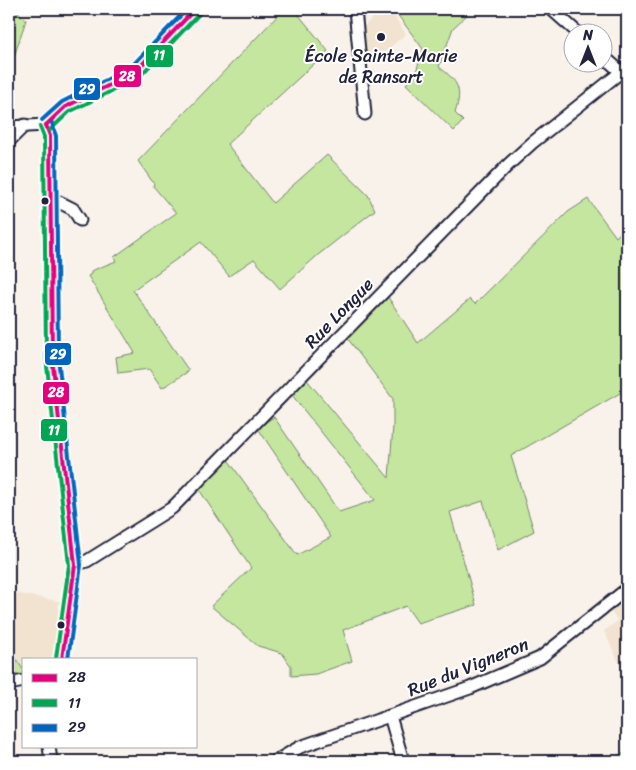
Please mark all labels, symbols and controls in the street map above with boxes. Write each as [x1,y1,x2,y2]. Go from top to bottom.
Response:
north arrow [564,22,614,72]
text: N [582,23,593,48]
marker: École Sainte-Marie de Ransart [375,31,387,43]
place label: École Sainte-Marie de Ransart [304,40,458,93]
text: 11 [153,43,165,68]
line badge: 11 [145,44,174,68]
line badge: 28 [113,64,142,88]
text: 28 [118,64,136,89]
line badge: 29 [73,77,101,101]
text: 29 [78,77,96,102]
unlabelled marker [40,196,50,206]
street label: Rue Longue [296,270,382,356]
line badge: 29 [44,342,72,366]
text: 29 [49,342,67,367]
text: 28 [47,380,65,405]
line badge: 28 [42,381,70,405]
line badge: 11 [40,418,68,442]
text: 11 [48,418,60,443]
unlabelled marker [56,620,66,630]
street label: Rue du Vigneron [403,628,534,706]
legend [22,658,198,748]
text: 28 [68,664,86,690]
text: 11 [68,690,81,716]
text: 29 [68,714,86,740]

